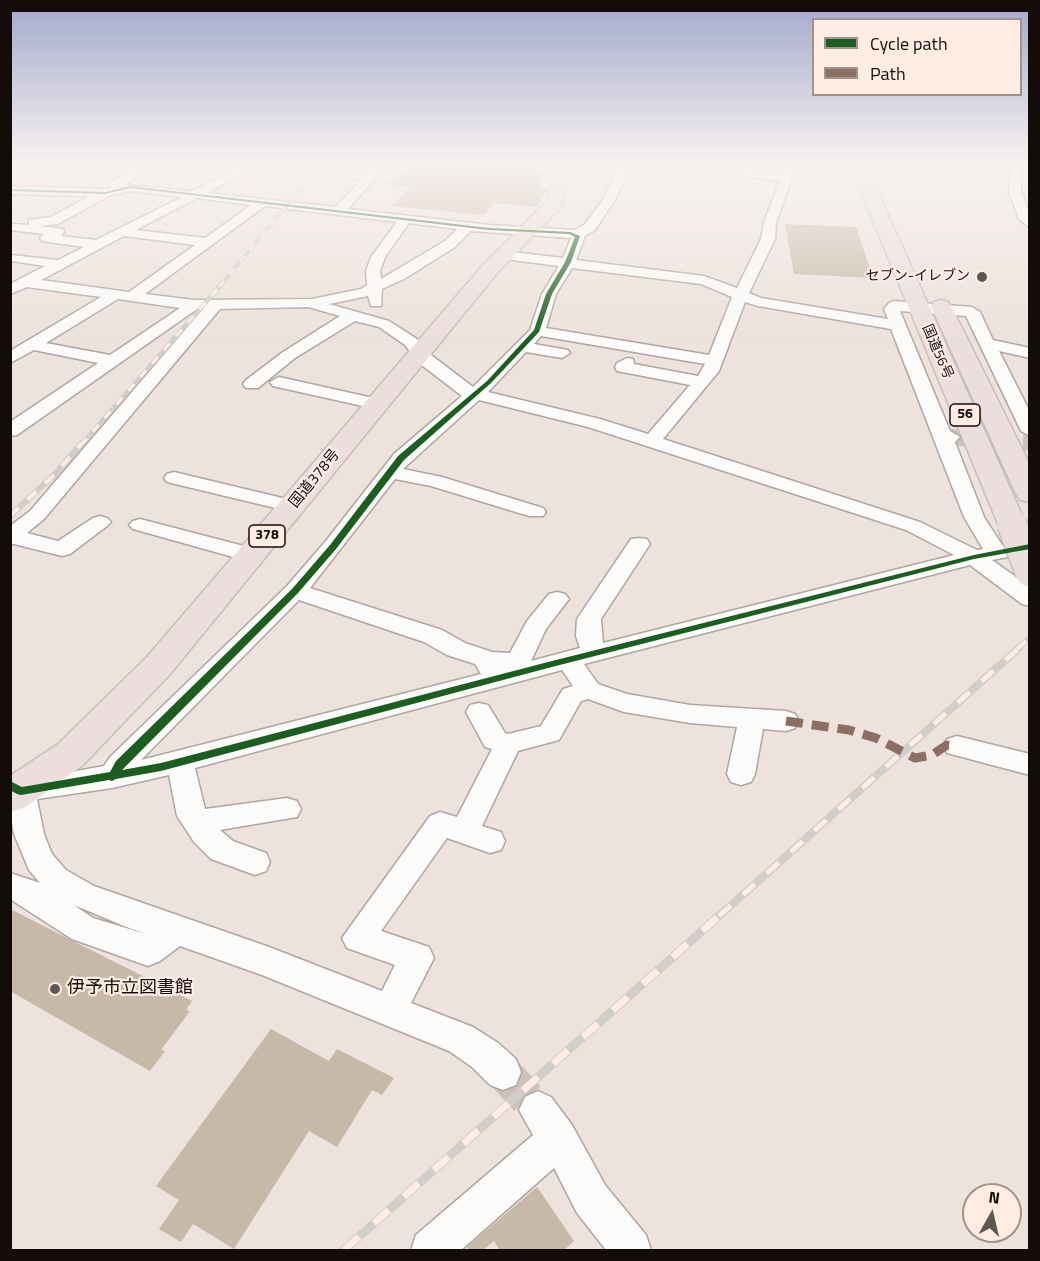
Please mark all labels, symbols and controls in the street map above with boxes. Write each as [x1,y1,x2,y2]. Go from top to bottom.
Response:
legend [812,18,1022,96]
text: Cycle path [870,30,948,57]
text: Path [870,60,906,87]
place label: セブン-イレブン [866,269,970,285]
marker: セブン-イレブン [975,270,989,284]
street label: 国道56号 [918,322,956,382]
road number: 56 [950,404,980,426]
street label: 国道378号 [286,446,344,512]
road number: 378 [249,525,285,547]
place label: 伊予市立図書館 [67,978,193,1000]
marker: 伊予市立図書館 [48,982,62,996]
north arrow [962,1183,1022,1243]
text: N [987,1185,1001,1210]

